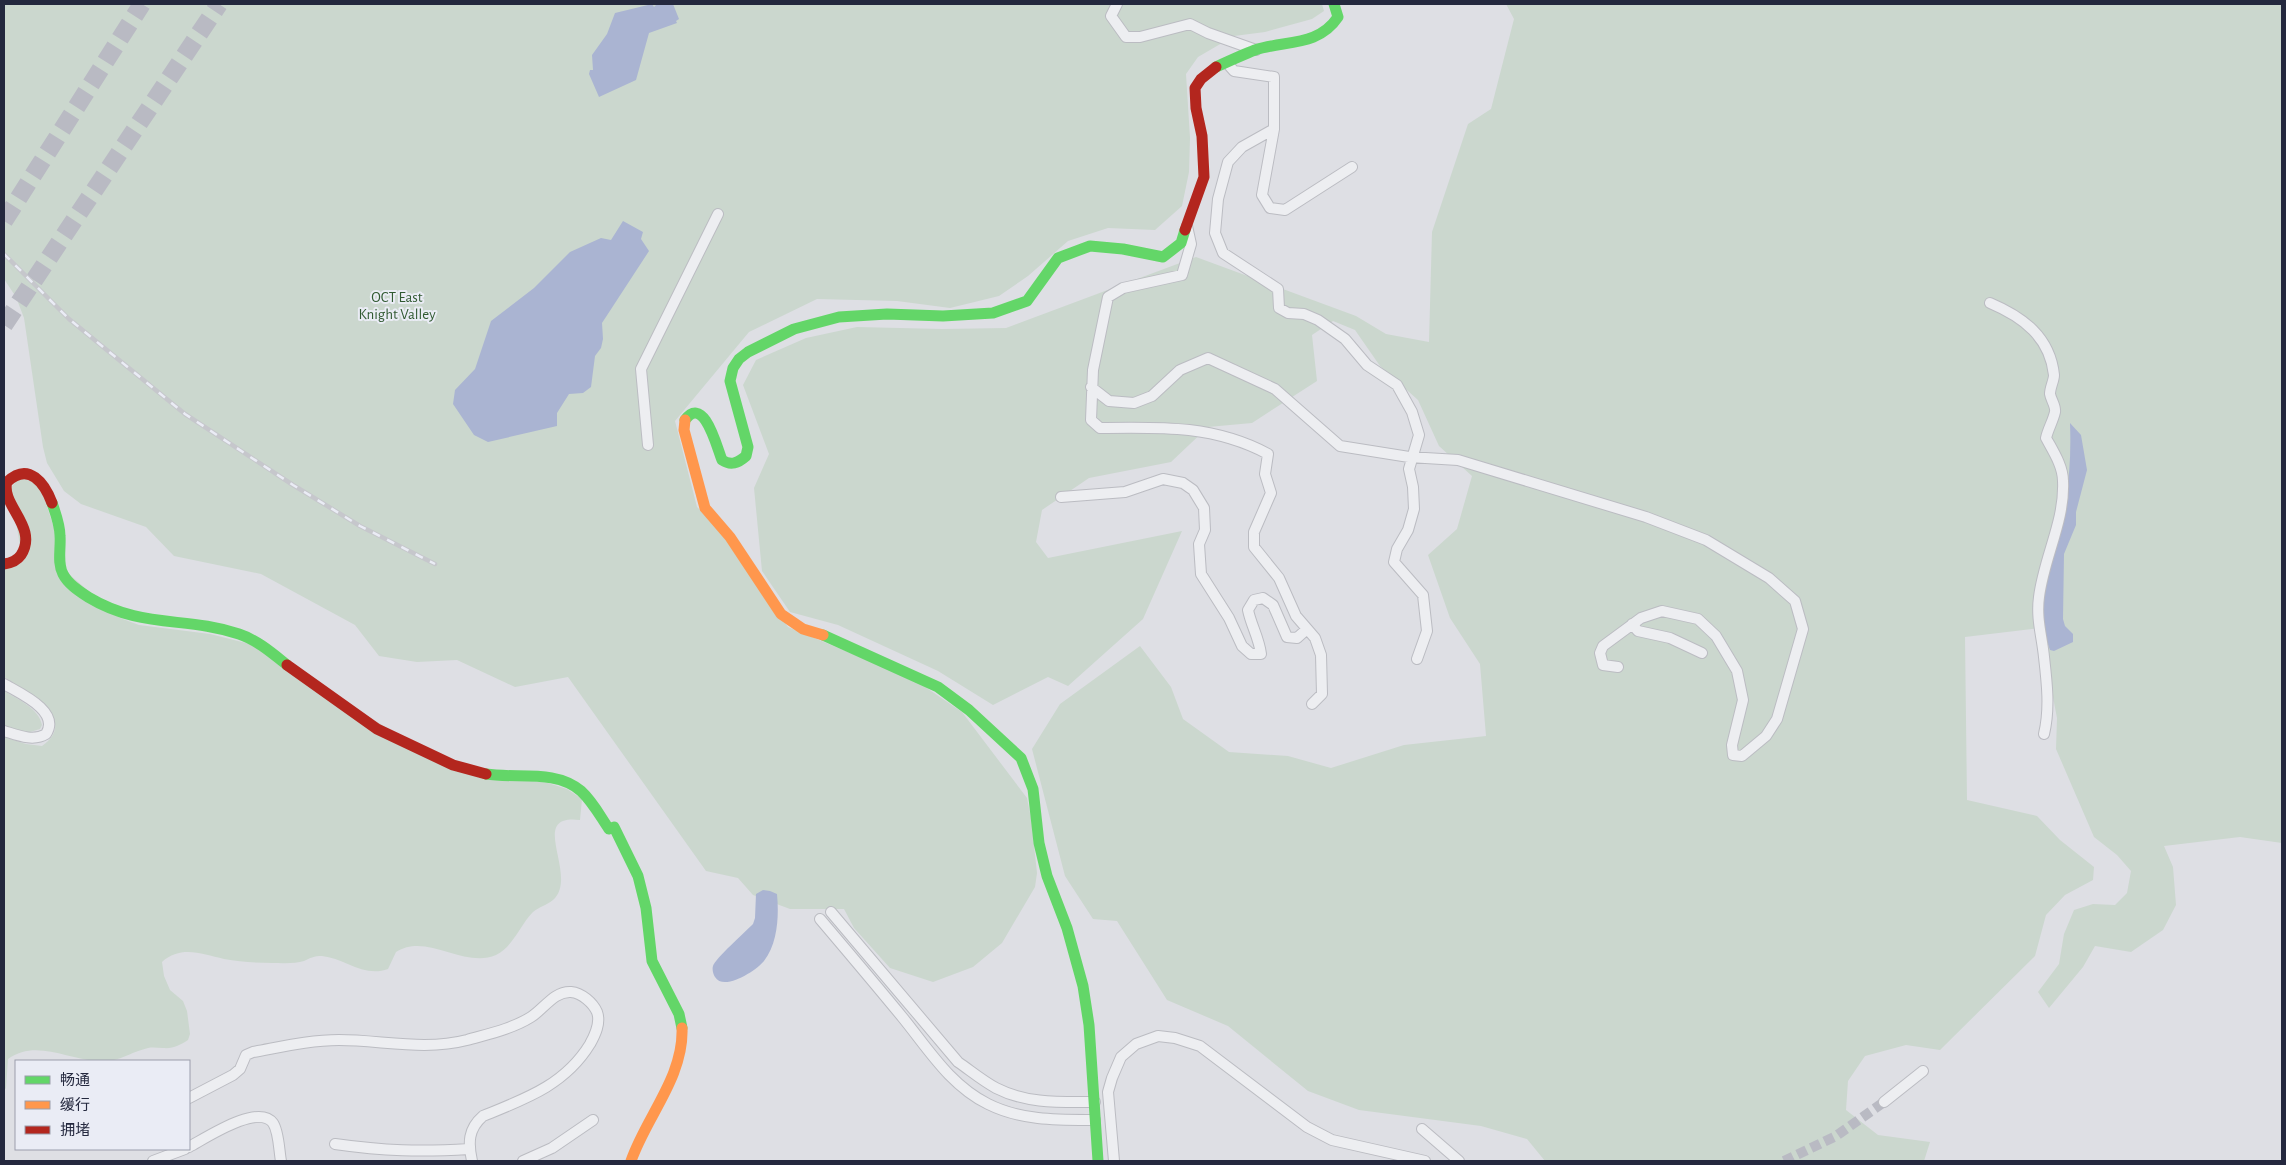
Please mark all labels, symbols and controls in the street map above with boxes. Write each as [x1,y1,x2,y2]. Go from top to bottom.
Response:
park label: OCT East Knight Valley [358,290,436,322]
legend [15,1060,190,1150]
text: 畅通 [60,1072,90,1088]
text: 缓行 [60,1097,90,1113]
text: 拥堵 [60,1122,90,1138]

